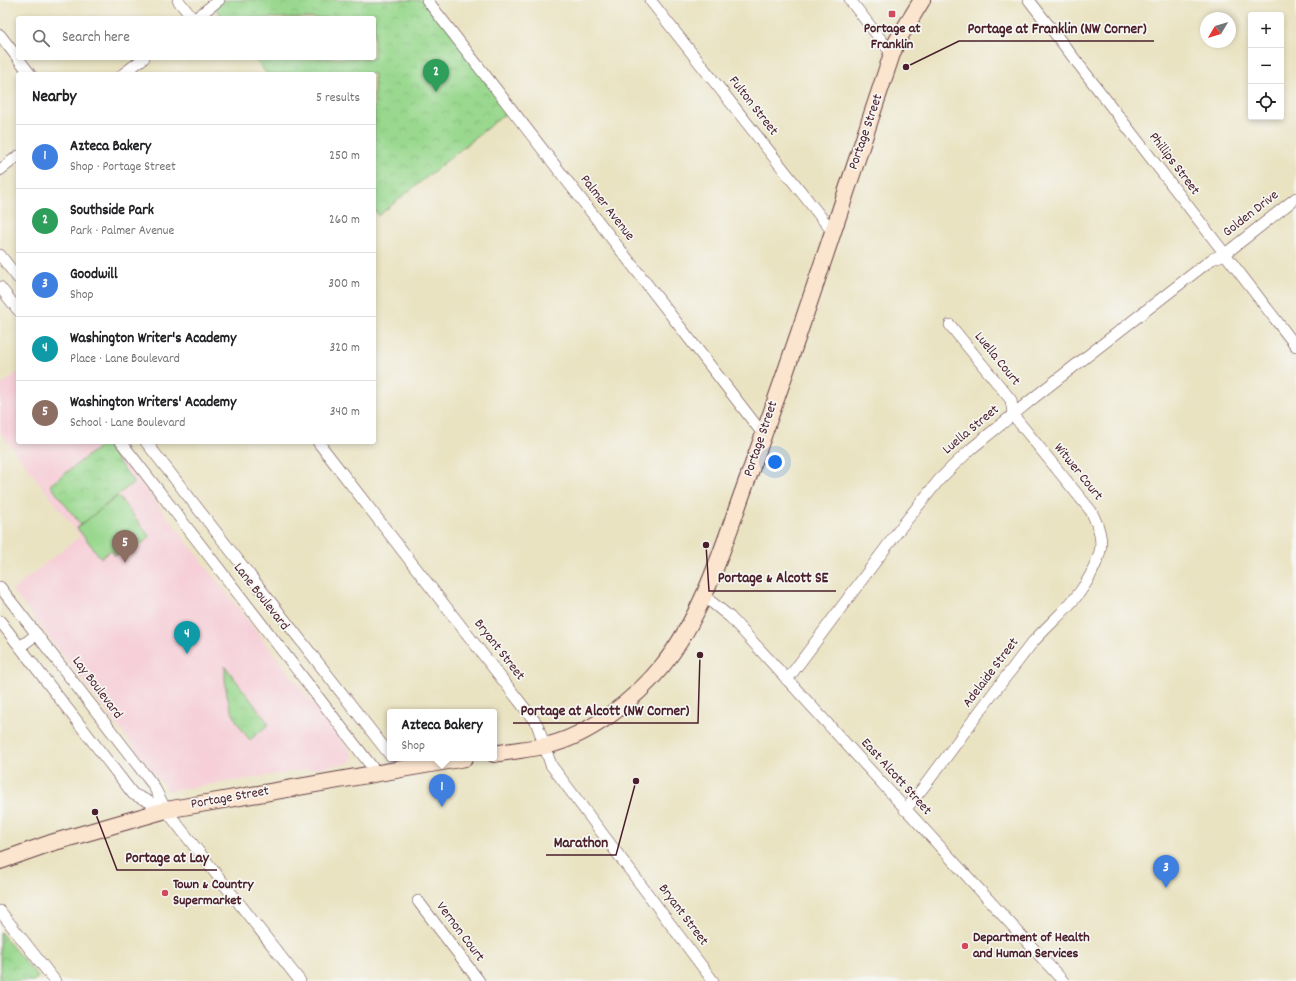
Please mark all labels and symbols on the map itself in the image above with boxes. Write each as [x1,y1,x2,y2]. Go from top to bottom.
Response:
marker: Portage at Franklin [887,9,897,19]
north arrow [1200,12,1236,48]
callout: Portage at Franklin (NW Corner) [959,14,1154,41]
place label: Portage at Franklin [864,19,921,55]
text: Portage at Franklin (NW Corner) [968,19,1147,41]
pin: 2 [423,59,449,92]
street label: Fulton Street [723,72,783,140]
street label: Portage Street [844,91,888,173]
street label: Phillips Street [1144,128,1204,200]
street label: Palmer Avenue [575,171,639,245]
street label: Golden Drive [1219,186,1283,242]
street label: Luella Court [969,328,1025,390]
street label: Portage Street [739,398,783,480]
street label: Luella Street [938,400,1004,460]
street label: Witwer Court [1049,439,1107,505]
your location [765,452,785,472]
pin: 5 [112,530,138,563]
street label: Lane Boulevard [228,559,294,635]
callout: Portage & Alcott SE [709,564,836,591]
text: Portage & Alcott SE [718,568,829,590]
street label: Bryant Street [469,615,529,685]
pin: 4 [174,621,200,654]
street label: Adelaide Street [958,634,1024,712]
street label: Lay Boulevard [67,653,127,723]
callout: Portage at Alcott (NW Corner) [513,696,698,723]
text: Portage at Alcott (NW Corner) [521,701,690,723]
street label: East Alcott Street [856,734,936,820]
pin: 1 [429,774,455,807]
street label: Portage Street [189,781,271,815]
callout: Marathon [546,828,616,855]
text: Marathon [554,833,608,855]
callout: Portage at Lay [117,843,217,870]
text: Portage at Lay [125,848,210,870]
pin: 3 [1153,855,1179,888]
place label: Town & Country Supermarket [173,875,255,911]
street label: Bryant Street [653,880,713,950]
marker: Town & Country Supermarket [160,888,170,898]
street label: Vernon Court [431,898,489,966]
place label: Department of Health and Human Services [973,928,1090,964]
marker: Department of Health and Human Services [960,941,970,951]

